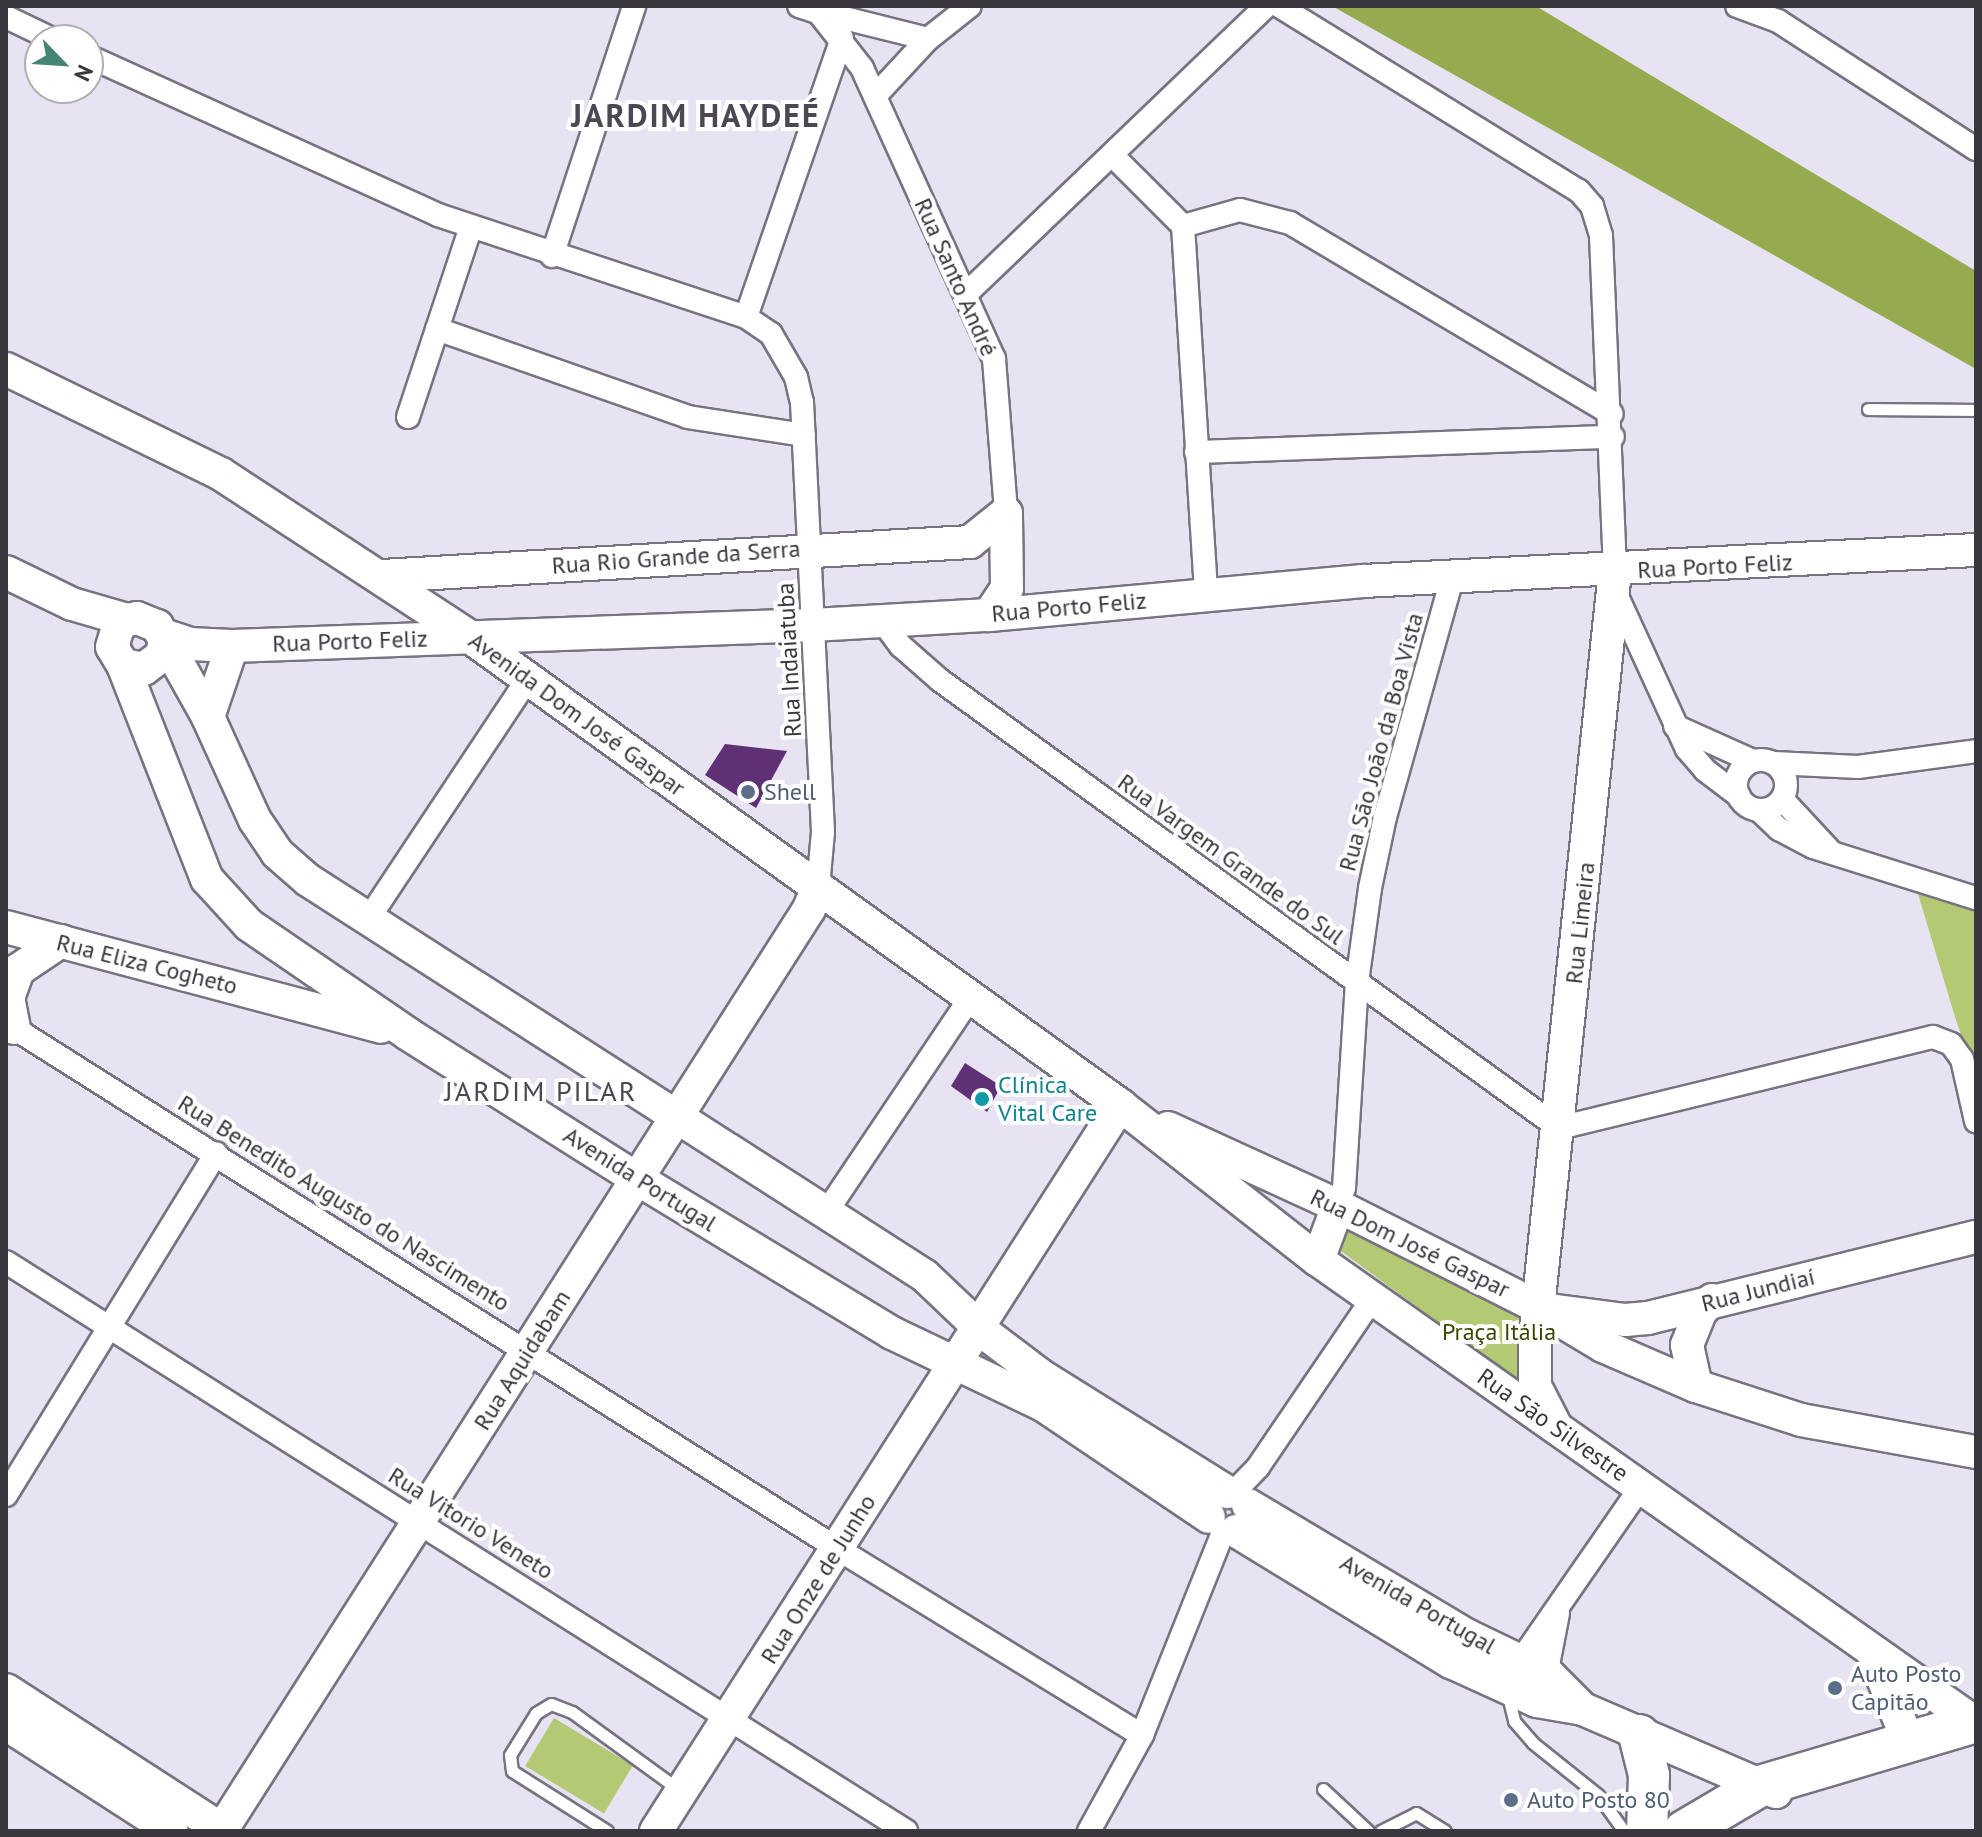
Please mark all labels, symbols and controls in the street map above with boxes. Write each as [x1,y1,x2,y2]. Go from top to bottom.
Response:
north arrow [24,24,104,104]
text: N [68,61,100,86]
district label: JARDIM HAYDEÉ [571,96,821,134]
street label: Rua Santo André [908,193,1004,361]
street label: Rua Rio Grande da Serra [551,534,801,580]
street label: Rua Porto Feliz [1637,548,1793,584]
street label: Rua Indaiatuba [771,582,807,738]
street label: Rua Porto Feliz [990,586,1148,628]
street label: Rua São João da Boa Vista [1333,609,1429,875]
street label: Rua Porto Feliz [272,624,428,658]
street label: Avenida Dom José Gaspar [463,626,691,802]
street label: Rua Vargem Grande do Sul [1112,767,1350,951]
place label: Shell [764,778,816,806]
marker: Shell [739,783,757,801]
street label: Rua Limeira [1559,861,1601,985]
street label: Rua Eliza Cogheto [54,928,240,1000]
place label: Clínica Vital Care [998,1071,1097,1127]
district label: JARDIM PILAR [445,1074,637,1108]
street label: Rua Benedito Augusto do Nascimento [172,1088,516,1318]
marker: Clínica Vital Care [973,1090,991,1108]
street label: Avenida Portugal [558,1121,722,1237]
street label: Rua Dom José Gaspar [1306,1182,1514,1304]
street label: Rua Jundiaí [1698,1262,1818,1318]
street label: Rua Aquidabam [467,1284,577,1436]
park label: Praça Itália [1442,1318,1556,1346]
street label: Rua São Silvestre [1472,1362,1634,1488]
street label: Rua Vitorio Veneto [383,1460,559,1586]
street label: Rua Onze de Junho [754,1489,882,1669]
street label: Avenida Portugal [1335,1548,1501,1660]
place label: Auto Posto Capitão [1851,1660,1961,1716]
marker: Auto Posto Capitão [1826,1679,1844,1697]
place label: Auto Posto 80 [1527,1786,1670,1814]
marker: Auto Posto 80 [1502,1791,1520,1809]

